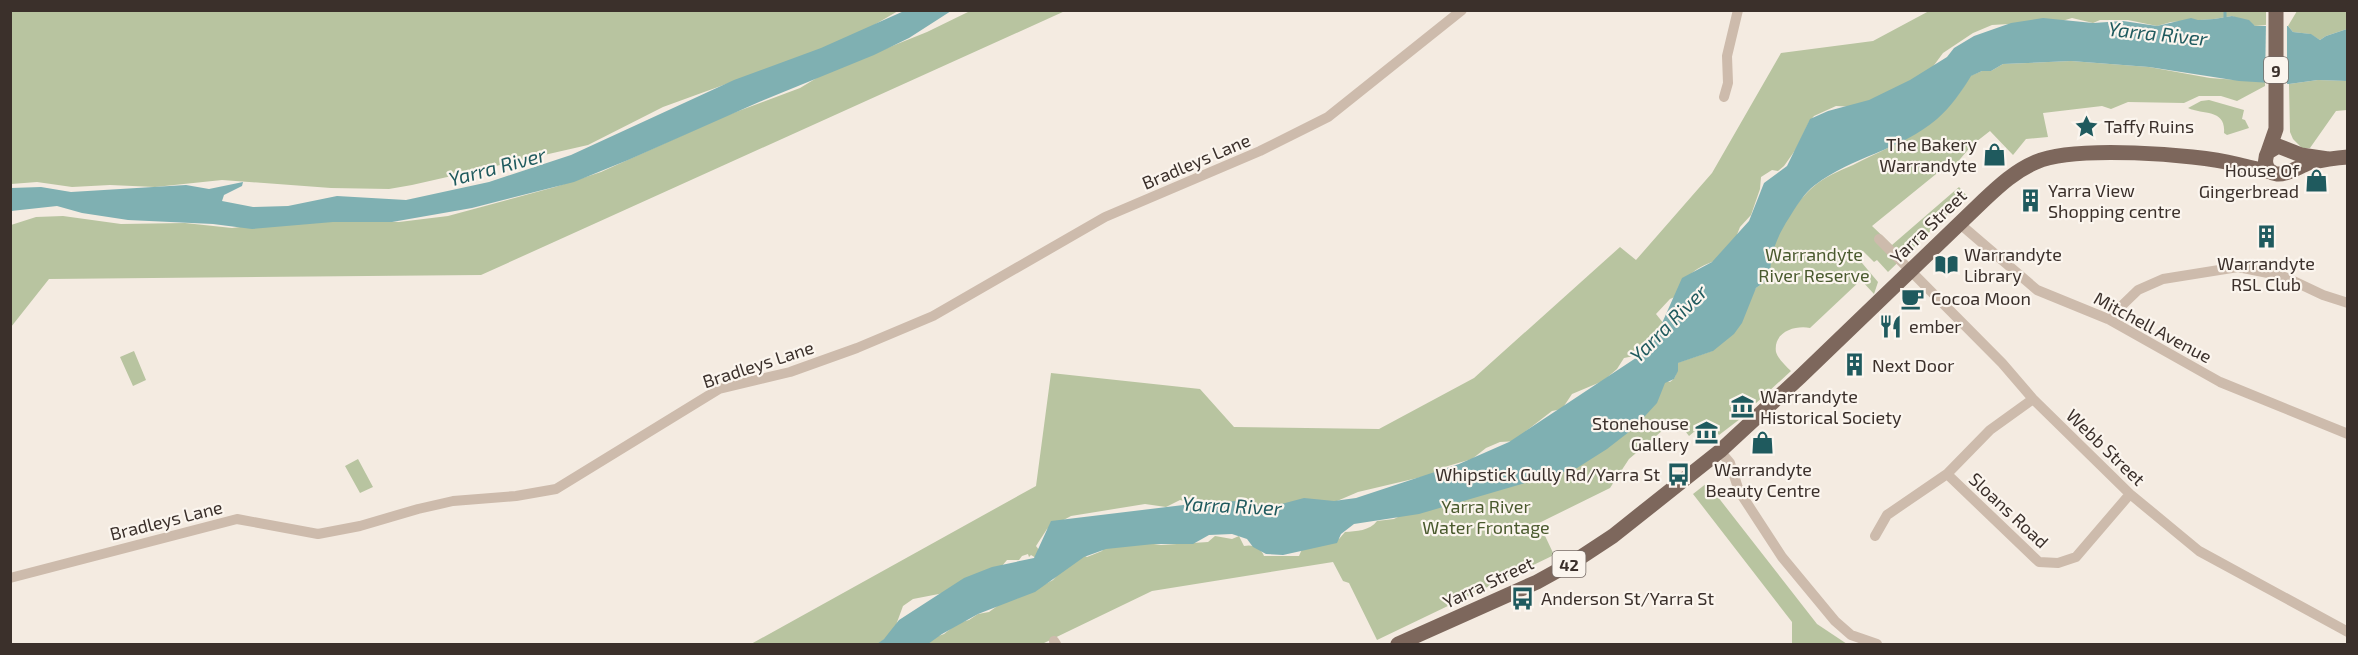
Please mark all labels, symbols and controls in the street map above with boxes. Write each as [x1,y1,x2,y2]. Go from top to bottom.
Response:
water label: Yarra River [2107,16,2210,50]
road number: 9 [2264,57,2288,83]
place icon: Taffy Ruins [2073,113,2099,139]
place label: Taffy Ruins [2104,115,2194,137]
street label: Bradleys Lane [1139,128,1253,194]
place label: The Bakery Warrandyte [1879,133,1977,176]
water label: Yarra River [446,141,549,190]
shop icon: The Bakery Warrandyte [1982,141,2008,167]
place label: House Of Gingerbread [2199,159,2300,202]
shop icon: House Of Gingerbread [2304,167,2330,193]
place label: Yarra View Shopping centre [2048,179,2181,222]
street label: Yarra Street [1885,184,1971,268]
building icon: Yarra View Shopping centre [2017,187,2043,213]
building icon: Warrandyte RSL Club [2253,224,2279,250]
park label: Warrandyte River Reserve [1758,243,1870,286]
place label: Warrandyte Library [1964,243,2062,286]
library icon: Warrandyte Library [1933,251,1959,277]
place label: Warrandyte RSL Club [2217,252,2315,295]
water label: Yarra River [1624,279,1712,367]
cafe icon: Cocoa Moon [1900,285,1926,311]
place label: Cocoa Moon [1931,287,2031,309]
street label: Mitchell Avenue [2090,287,2216,367]
restaurant icon: ember [1878,313,1904,339]
place label: ember [1909,315,1962,337]
street label: Bradleys Lane [700,336,816,392]
building icon: Next Door [1841,352,1867,378]
place label: Next Door [1872,354,1954,376]
place label: Warrandyte Historical Society [1760,385,1902,428]
museum icon: Warrandyte Historical Society [1729,393,1755,419]
street label: Webb Street [2062,404,2150,490]
place label: Stonehouse Gallery [1592,412,1689,455]
museum icon: Stonehouse Gallery [1694,420,1720,446]
shop icon: Warrandyte Beauty Centre [1750,430,1776,456]
place label: Warrandyte Beauty Centre [1706,458,1820,501]
bus stop icon: Whipstick Gully Rd/Yarra St [1665,461,1691,487]
place label: Whipstick Gully Rd/Yarra St [1435,463,1660,485]
street label: Sloans Road [1965,468,2053,552]
water label: Yarra River [1182,490,1283,520]
street label: Bradleys Lane [107,495,225,545]
park label: Yarra River Water Frontage [1422,495,1550,538]
street label: Yarra Street [1439,551,1537,613]
road number: 42 [1552,551,1586,577]
bus stop icon: Anderson St/Yarra St [1510,585,1536,611]
place label: Anderson St/Yarra St [1541,587,1714,609]

